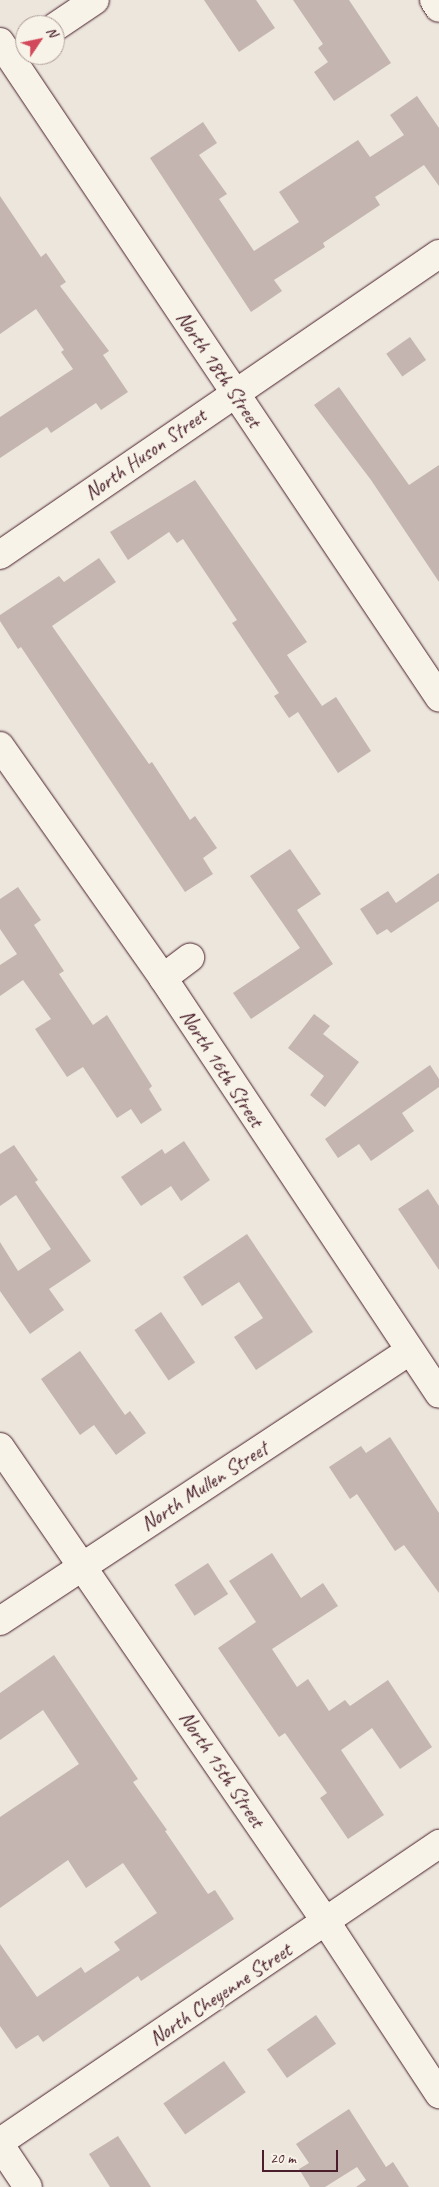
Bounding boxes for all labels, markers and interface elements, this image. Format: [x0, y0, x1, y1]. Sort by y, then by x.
north arrow [15, 15, 65, 65]
text: N [43, 24, 61, 40]
street label: North 18th Street [171, 306, 267, 432]
street label: North Huson Street [79, 403, 211, 505]
street label: North 16th Street [175, 1004, 269, 1132]
street label: North Mullen Street [136, 1436, 272, 1536]
street label: North 15th Street [174, 1706, 270, 1832]
street label: North Cheyenne Street [144, 1937, 296, 2051]
scale bar [264, 2140, 340, 2172]
text: 20 m [270, 2149, 296, 2168]

